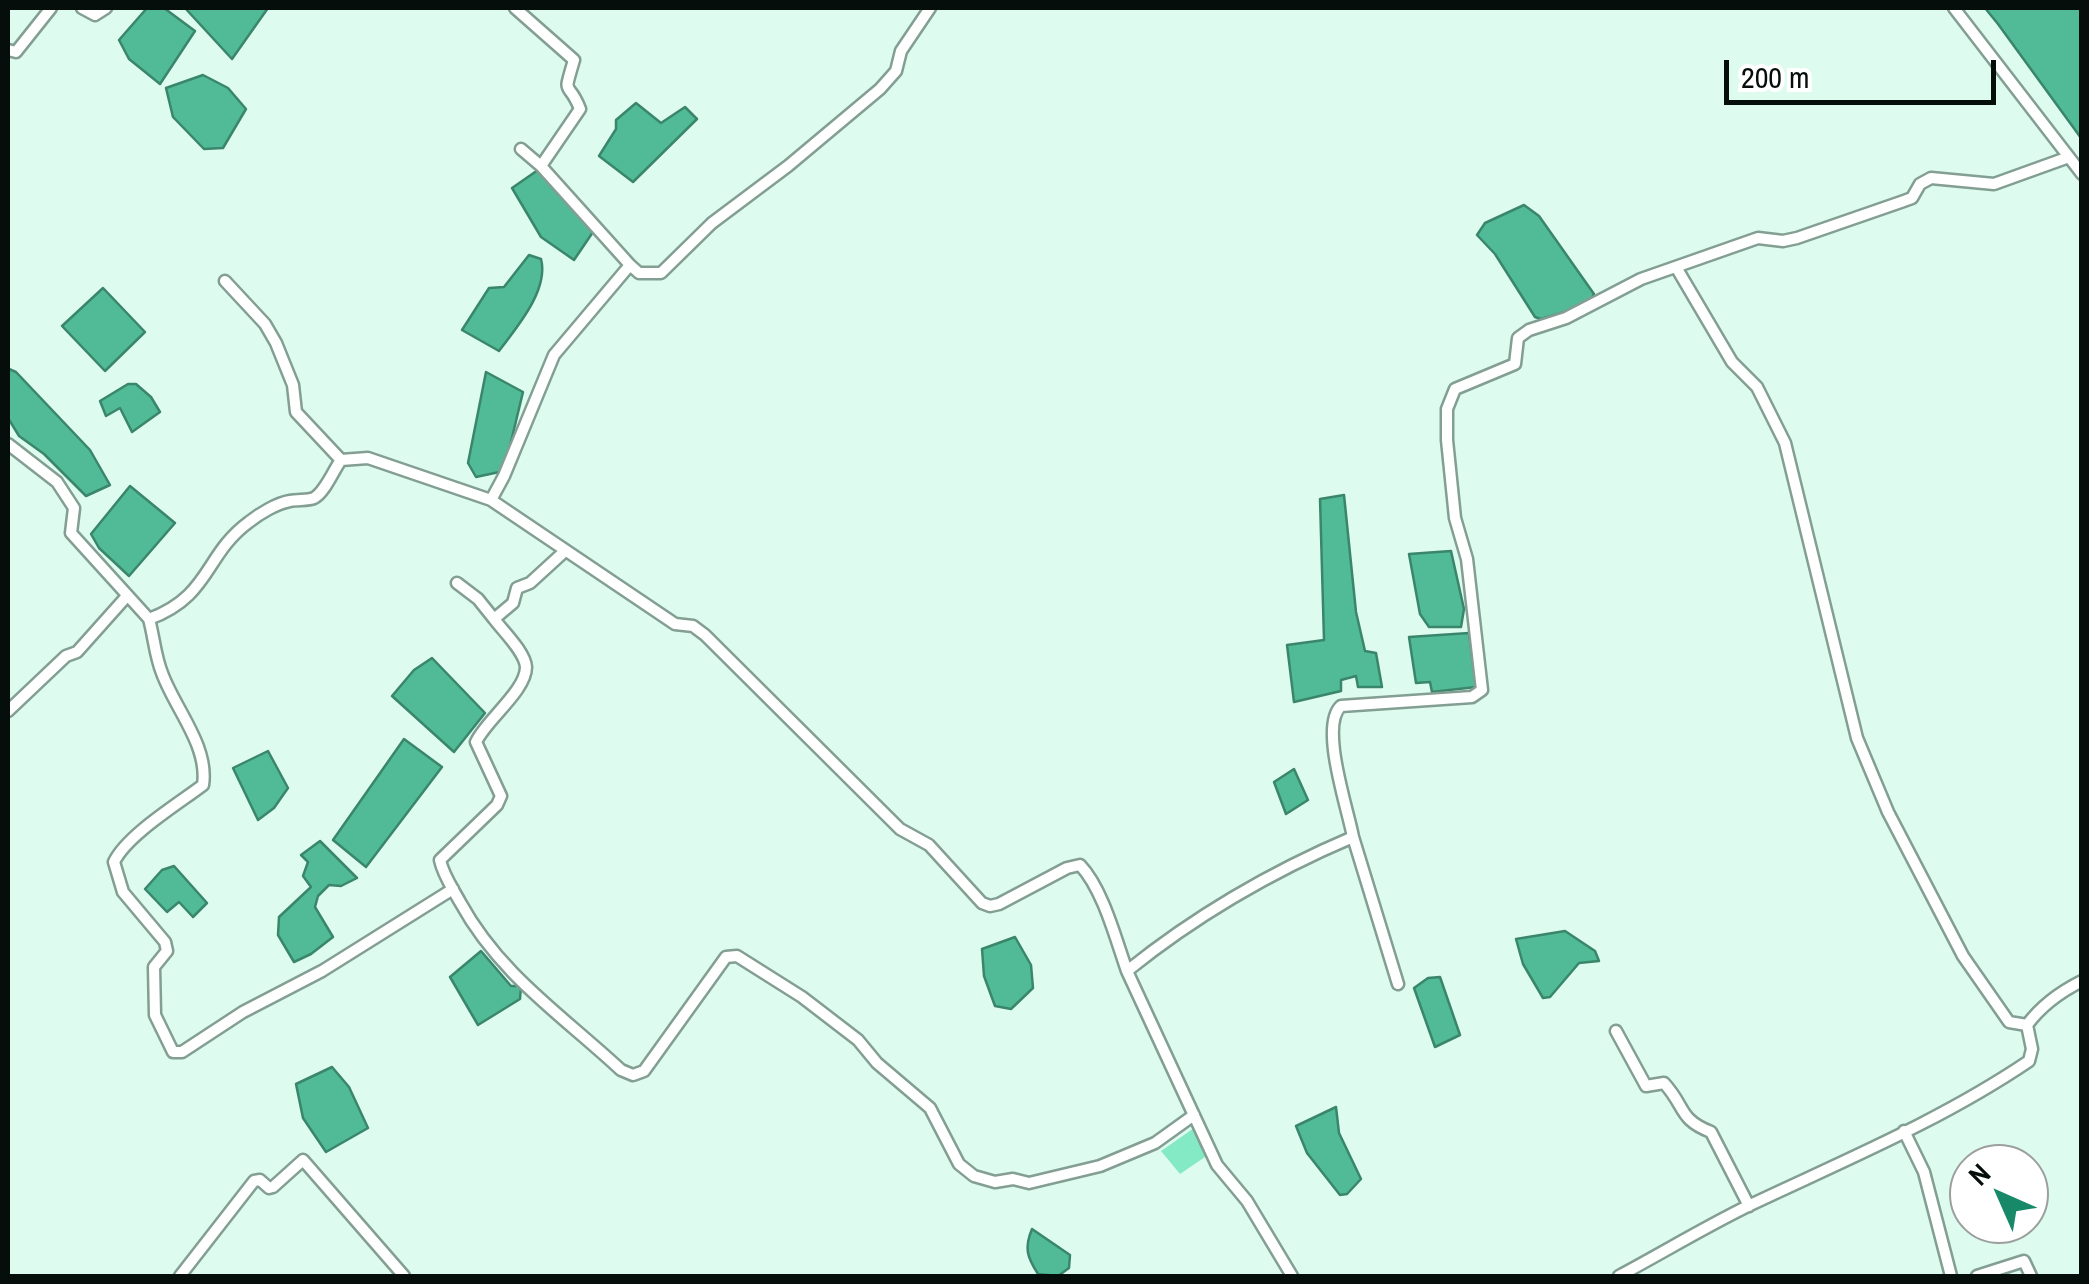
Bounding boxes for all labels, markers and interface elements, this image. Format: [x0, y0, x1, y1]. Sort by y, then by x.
scale bar [1729, 40, 2002, 102]
text: 200 m [1741, 57, 1809, 97]
north arrow [1949, 1144, 2049, 1244]
text: N [1960, 1155, 1998, 1194]

